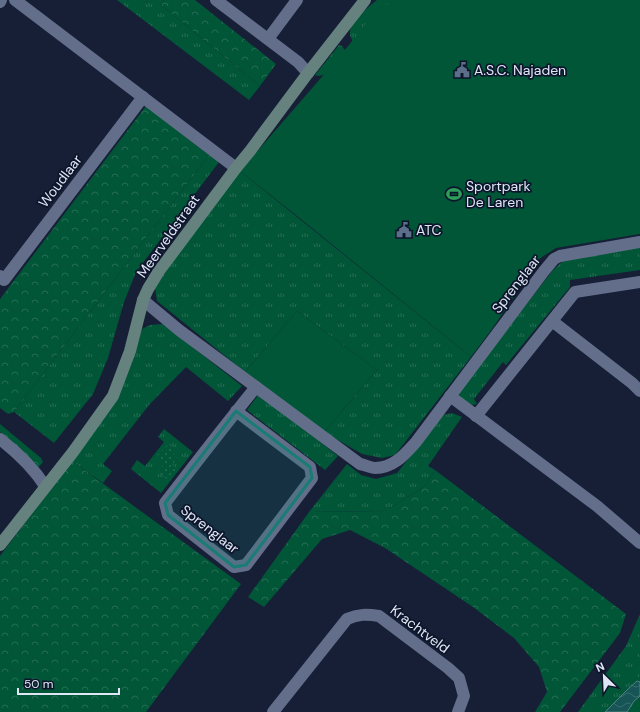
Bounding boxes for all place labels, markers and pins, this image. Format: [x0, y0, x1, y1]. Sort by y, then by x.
public building icon: A.S.C. Najaden [453, 61, 471, 79]
place label: A.S.C. Najaden [474, 61, 566, 79]
place label: Sportpark De Laren [466, 177, 530, 211]
sports icon: Sportpark De Laren [445, 185, 463, 203]
public building icon: ATC [395, 221, 413, 239]
place label: ATC [416, 221, 442, 239]

